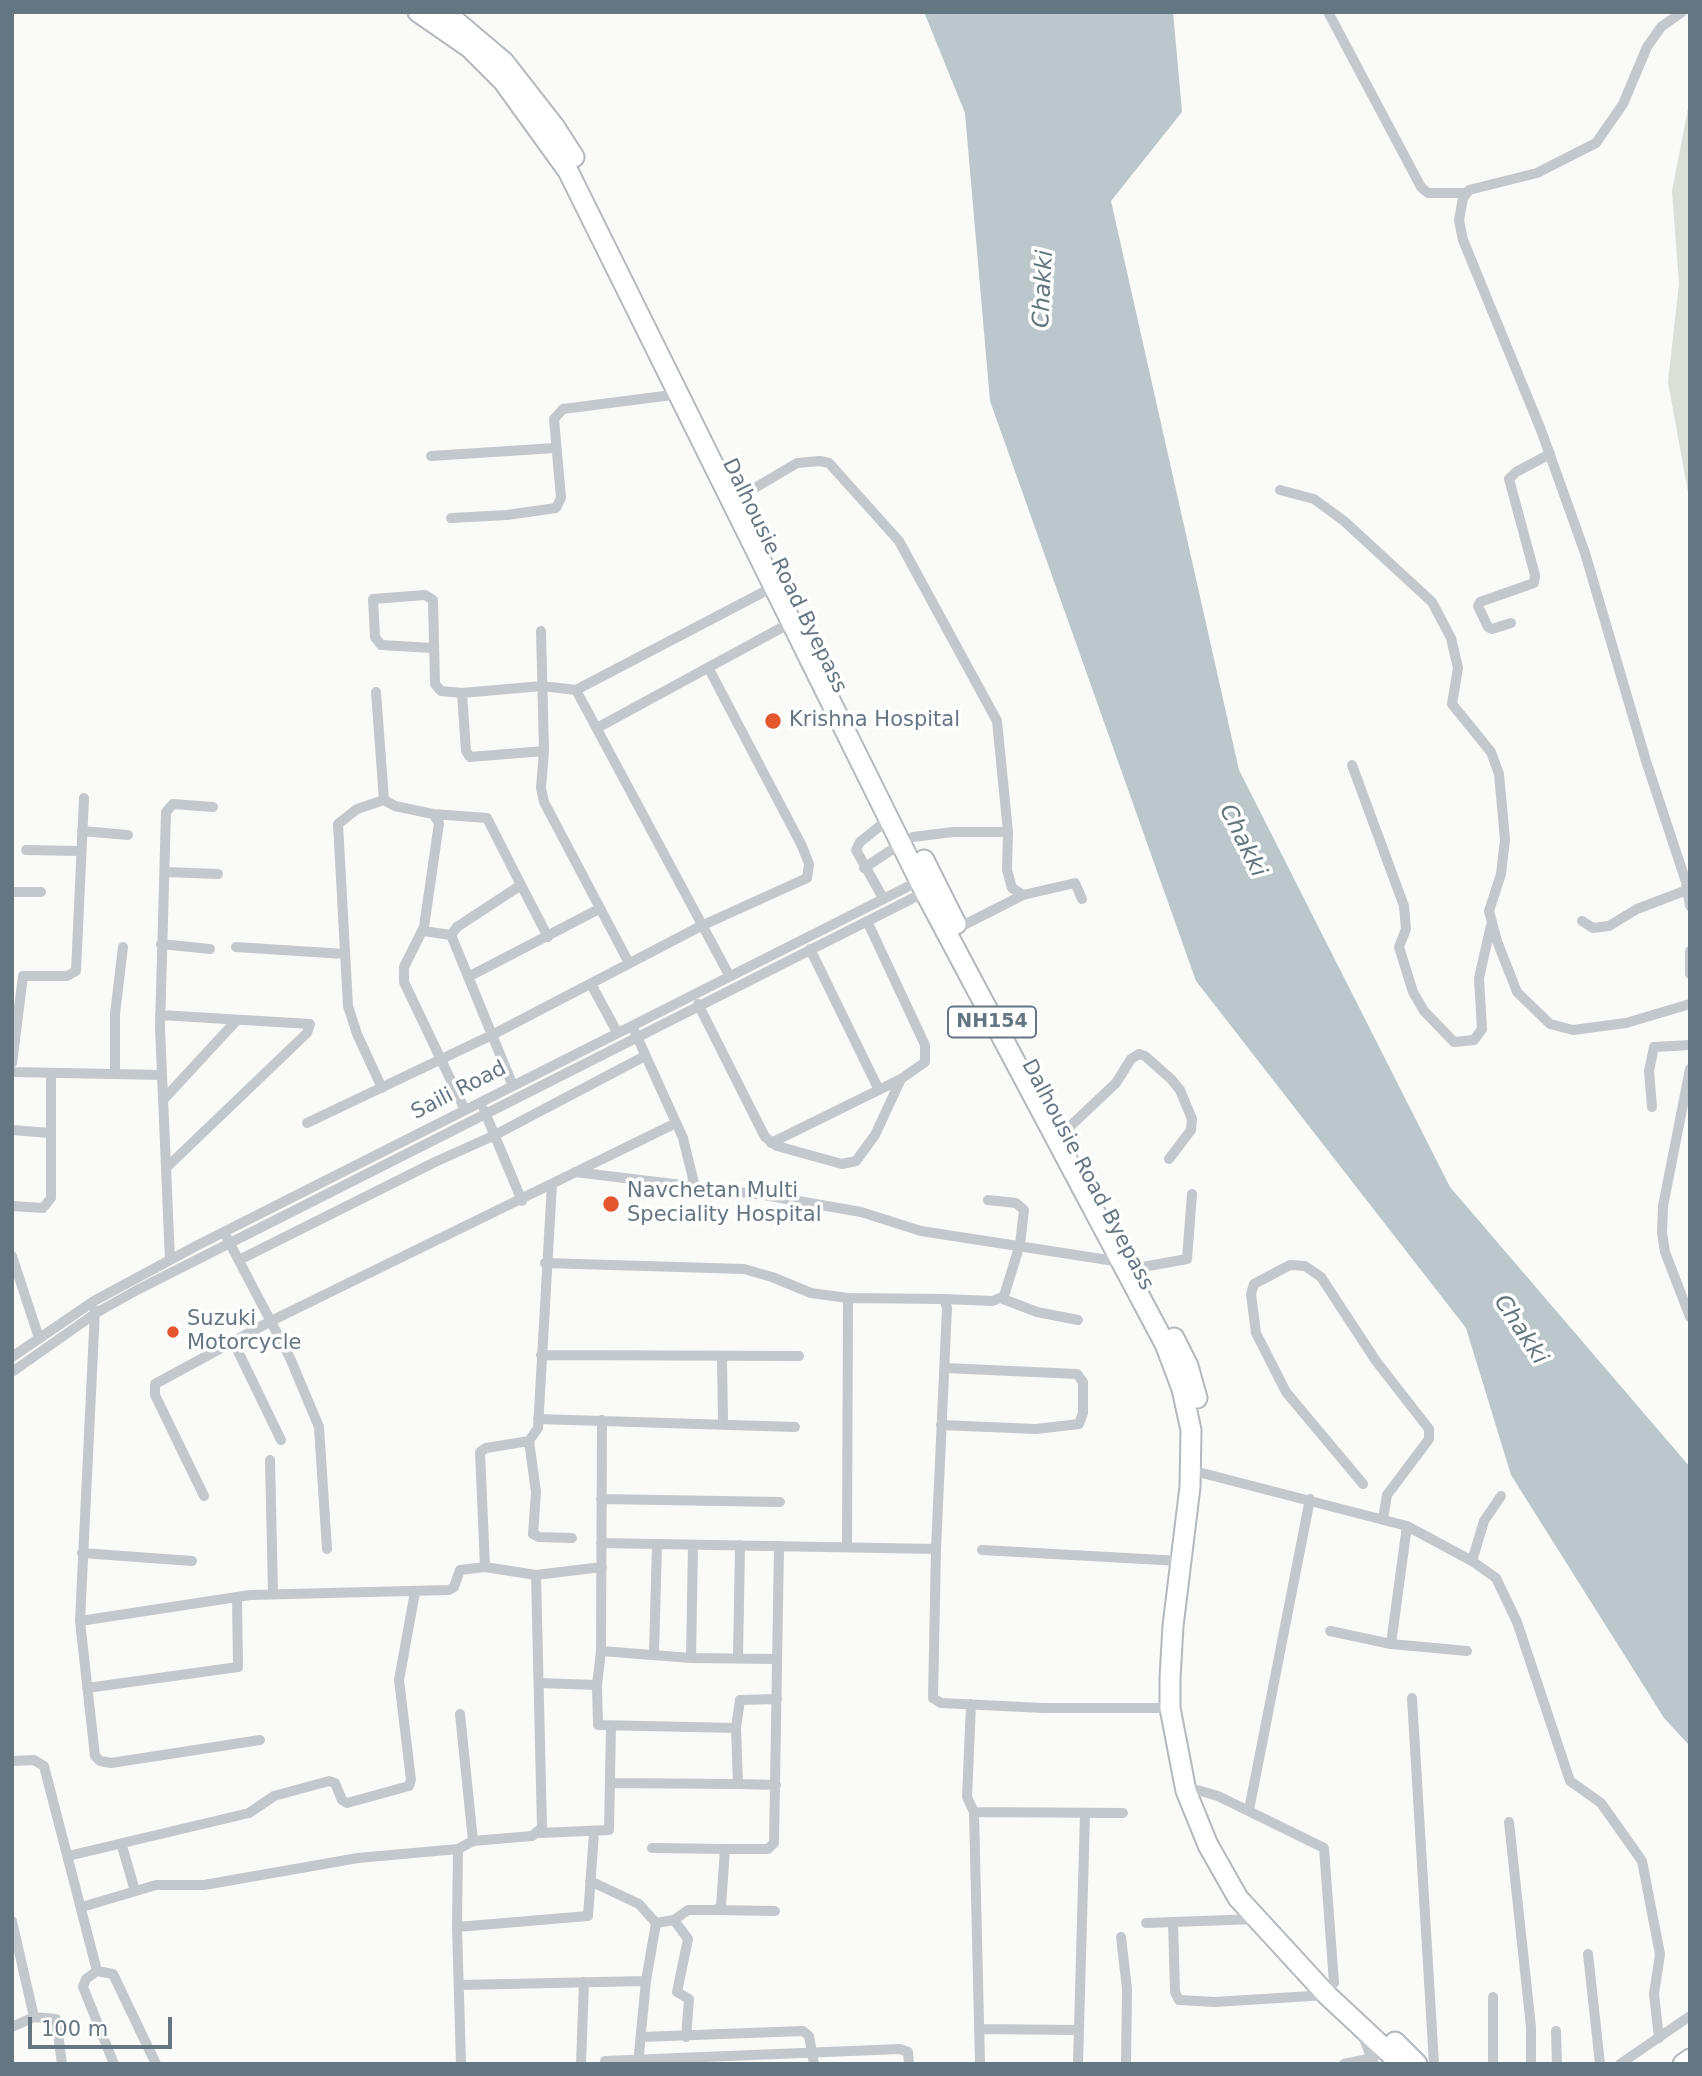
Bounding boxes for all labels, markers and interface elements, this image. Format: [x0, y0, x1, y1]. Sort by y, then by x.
water label: Chakki [1028, 249, 1060, 329]
street label: Dalhousie Road Byepass [716, 455, 852, 697]
place label: Krishna Hospital [789, 708, 960, 734]
marker: Krishna Hospital [763, 711, 783, 731]
water label: Chakki [1213, 800, 1271, 882]
road number: NH154 [948, 1006, 1036, 1038]
street label: Dalhousie Road Byepass [1015, 1055, 1159, 1295]
street label: Saili Road [407, 1056, 511, 1126]
place label: Navchetan Multi Speciality Hospital [627, 1179, 822, 1229]
marker: Navchetan Multi Speciality Hospital [601, 1194, 621, 1214]
water label: Chakki [1487, 1290, 1553, 1370]
place label: Suzuki Motorcycle [187, 1307, 301, 1357]
marker: Suzuki Motorcycle [165, 1324, 181, 1340]
scale bar [32, 2002, 175, 2046]
text: 100 m [41, 2017, 108, 2041]

